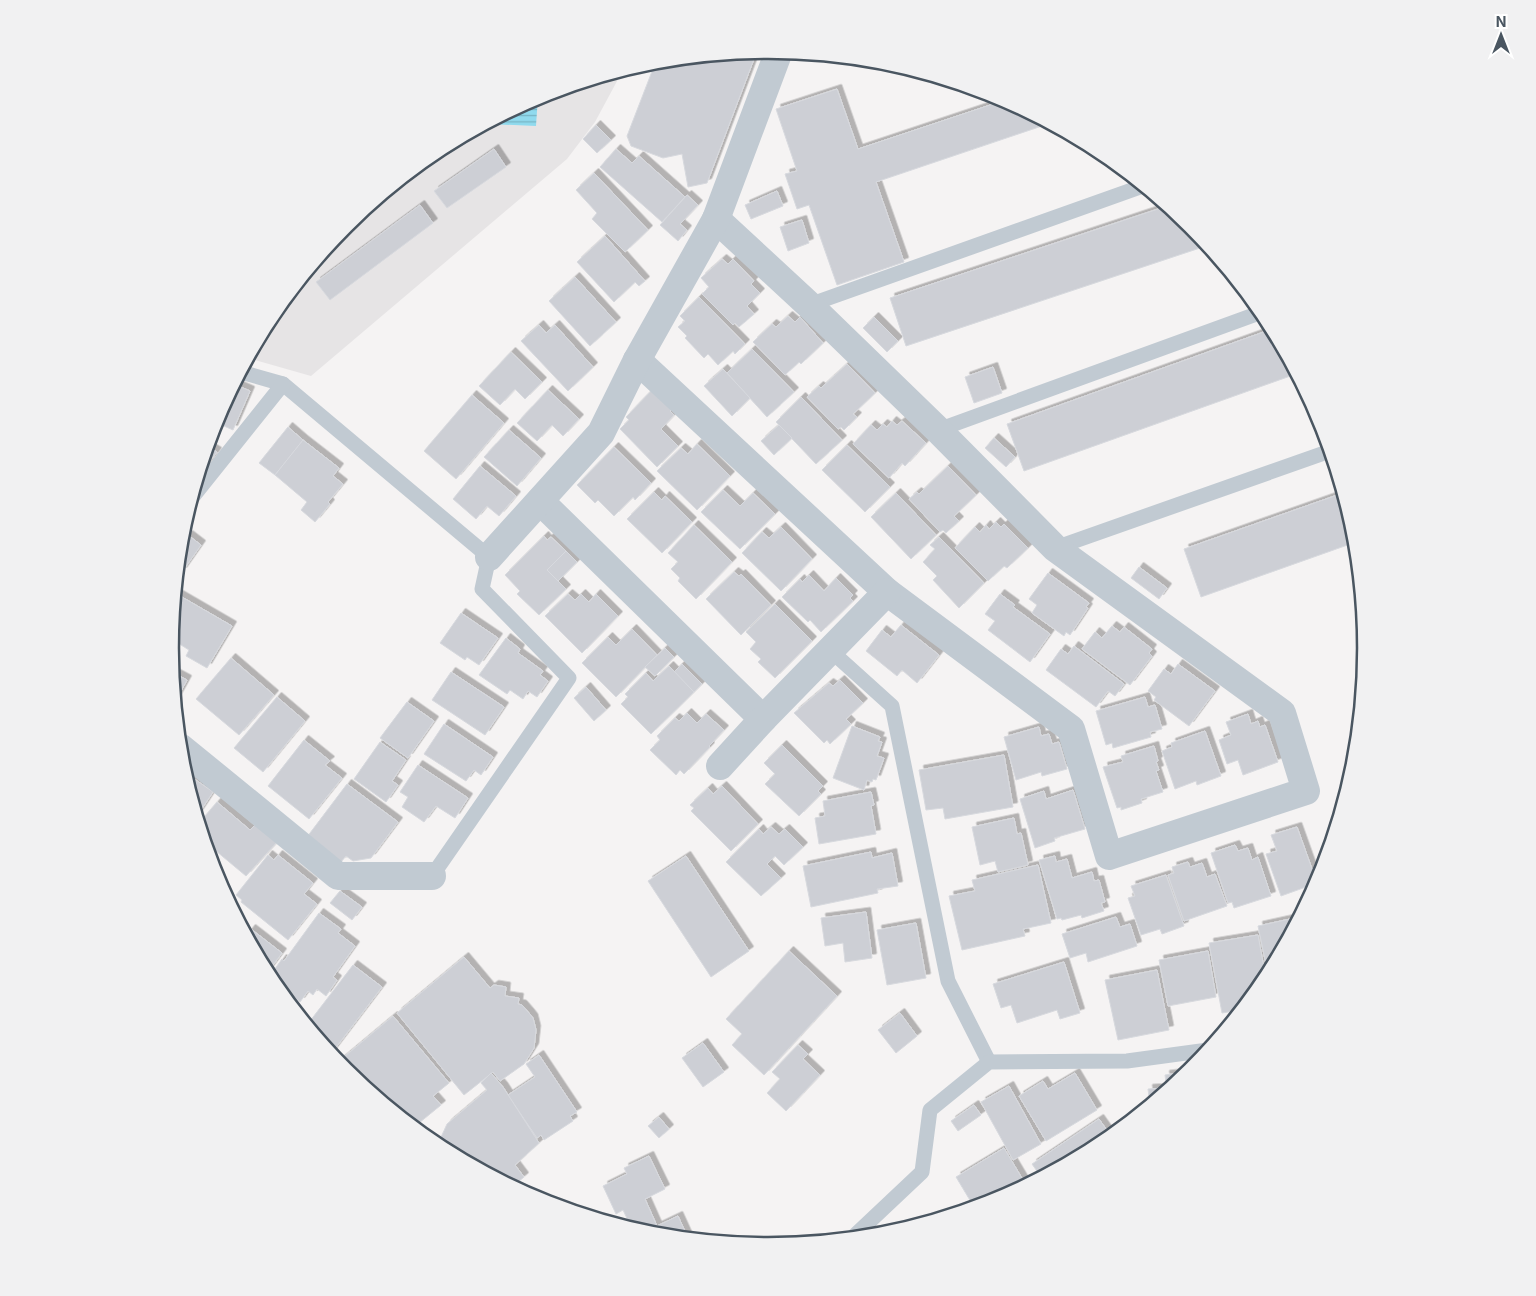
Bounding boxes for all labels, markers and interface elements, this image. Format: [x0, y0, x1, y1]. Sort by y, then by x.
north arrow [1476, 10, 1526, 60]
text: N [1496, 13, 1506, 30]

